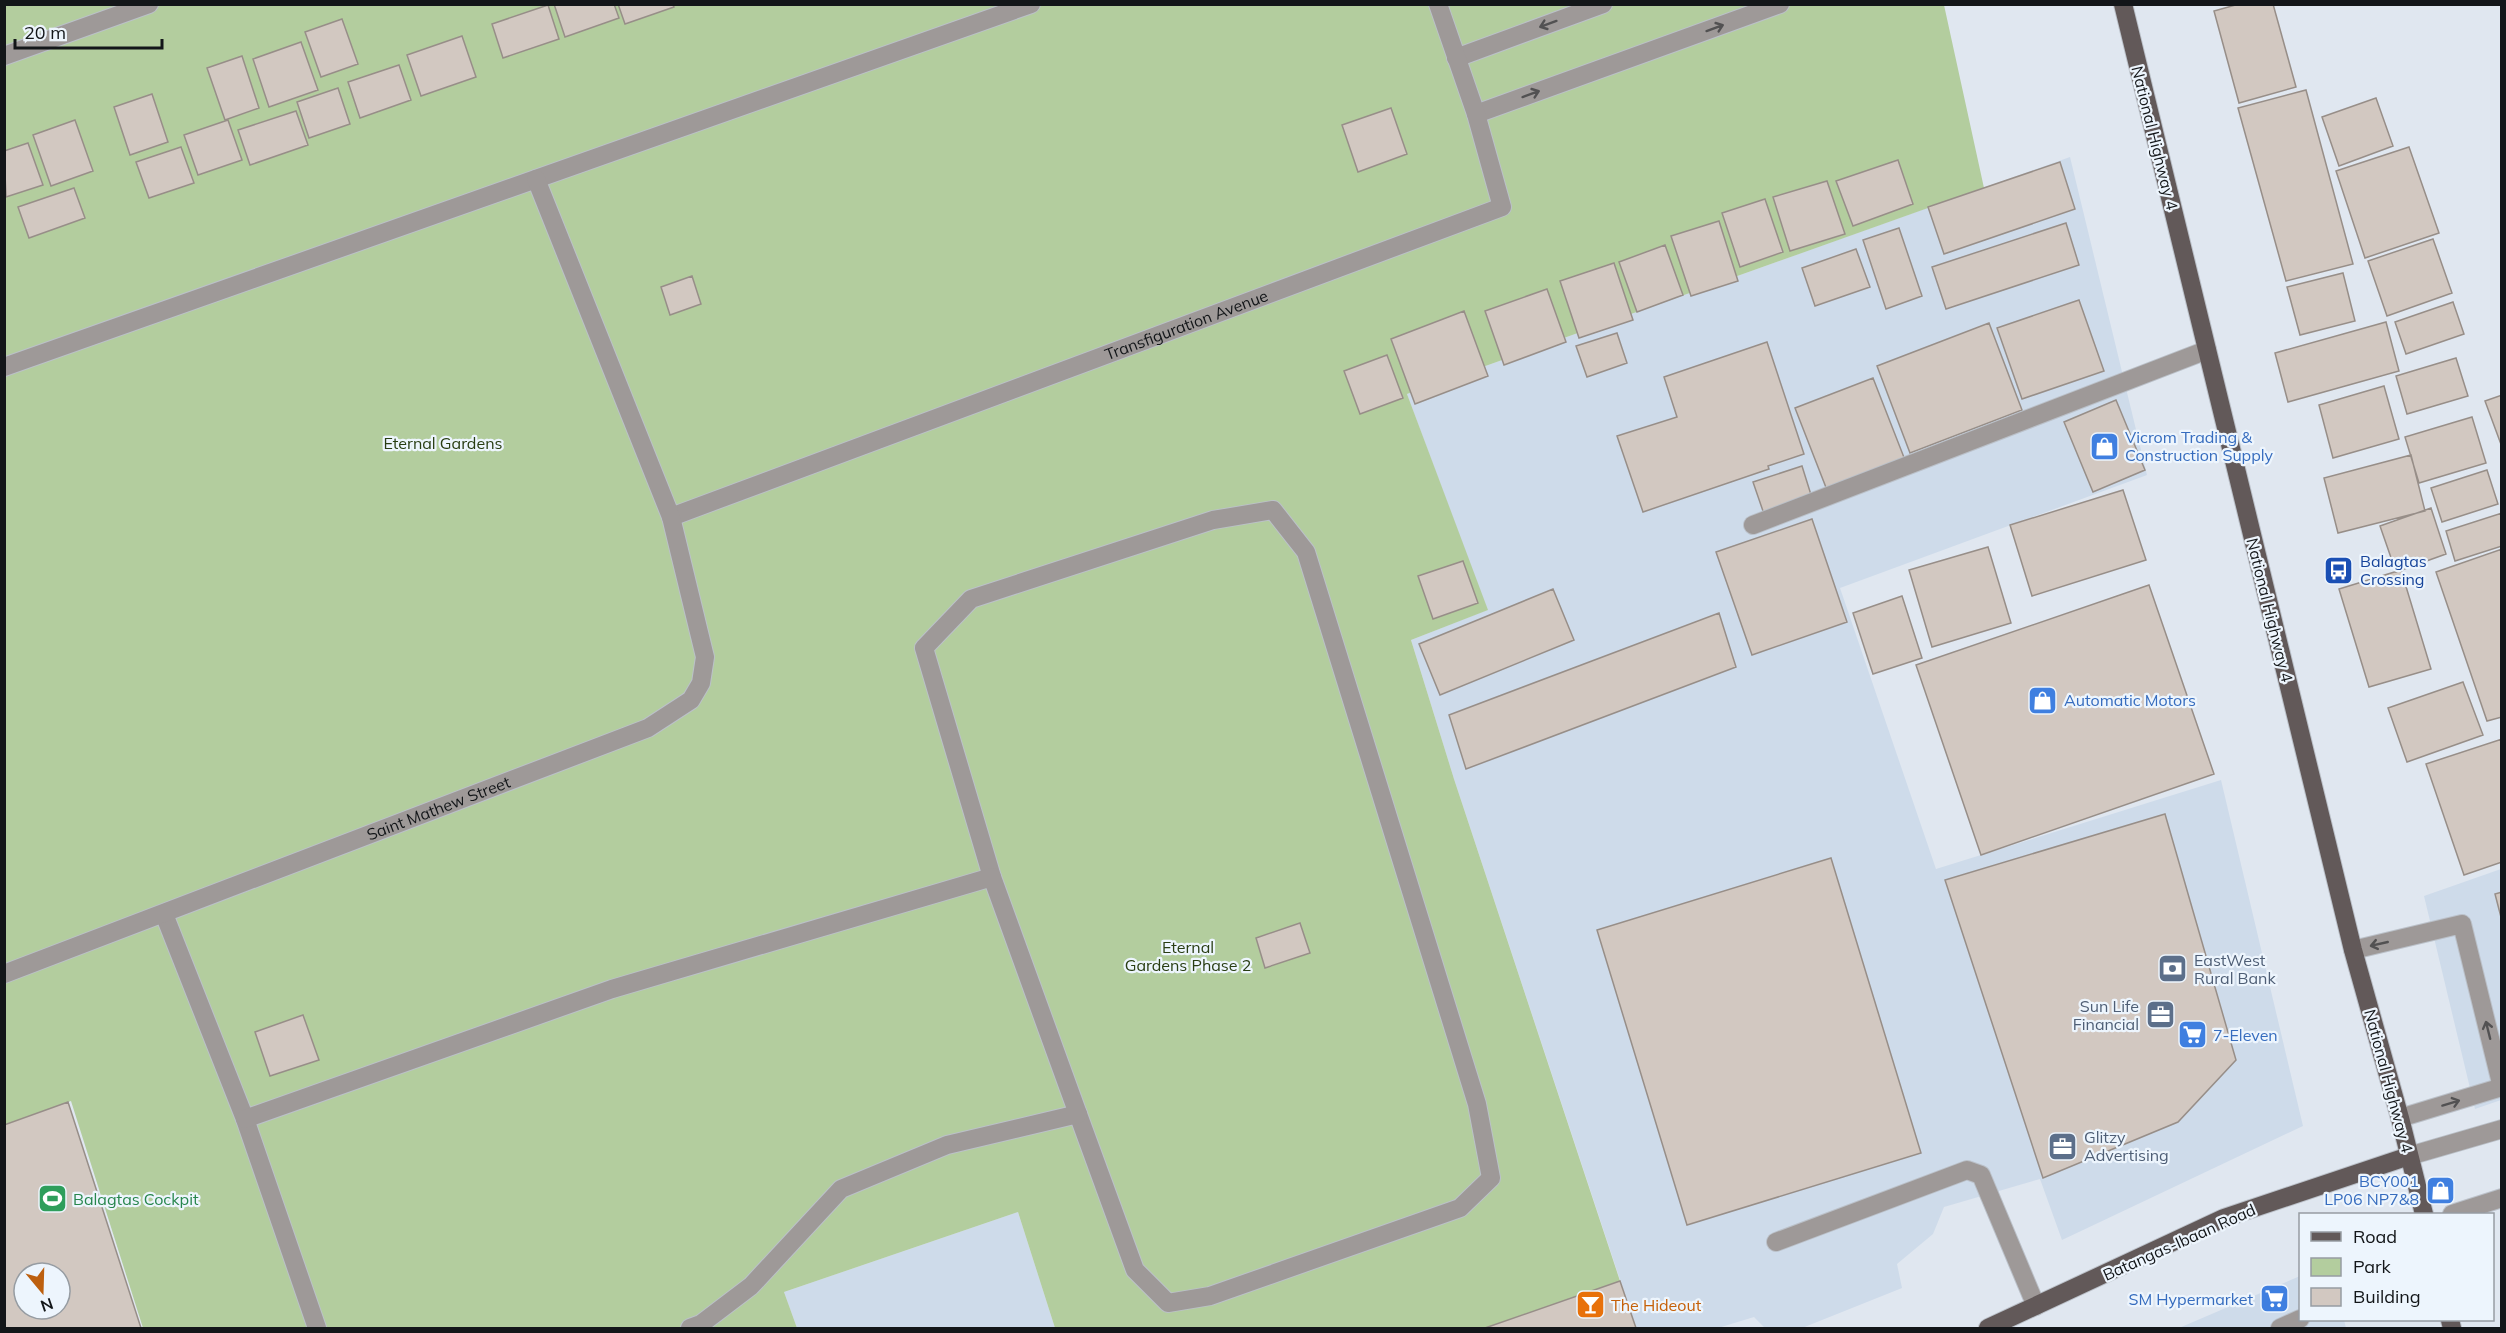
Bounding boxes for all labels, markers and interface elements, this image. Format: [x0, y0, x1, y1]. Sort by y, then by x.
scale bar [15, 12, 162, 50]
one-way arrow [1539, 20, 1558, 31]
text: 20 m [24, 21, 66, 44]
one-way arrow [1705, 22, 1724, 33]
street label: National Highway 4 [2127, 64, 2183, 212]
one-way arrow [1521, 88, 1540, 99]
street label: Transfiguration Avenue [1102, 285, 1271, 364]
place label: Vicrom Trading & Construction Supply [2125, 427, 2274, 465]
shop icon: Vicrom Trading & Construction Supply [2088, 430, 2120, 462]
park label: Eternal Gardens [384, 433, 503, 453]
street label: National Highway 4 [2242, 536, 2298, 684]
place label: Balagtas Crossing [2360, 551, 2427, 589]
bus stop icon: Balagtas Crossing [2323, 554, 2355, 586]
shop icon: Automatic Motors [2027, 684, 2059, 716]
place label: Automatic Motors [2064, 690, 2196, 710]
street label: Saint Mathew Street [364, 771, 513, 845]
park label: Eternal Gardens Phase 2 [1125, 937, 1251, 975]
one-way arrow [2369, 938, 2388, 950]
place label: EastWest Rural Bank [2194, 950, 2276, 988]
bank icon: EastWest Rural Bank [2157, 953, 2189, 985]
place label: Sun Life Financial [2073, 996, 2139, 1034]
office icon: Sun Life Financial [2144, 999, 2176, 1031]
street label: National Highway 4 [2360, 1007, 2418, 1155]
supermarket icon: 7-Eleven [2176, 1019, 2208, 1051]
one-way arrow [2481, 1021, 2493, 1040]
place label: 7-Eleven [2213, 1025, 2278, 1045]
one-way arrow [2441, 1097, 2460, 1108]
place label: Glitzy Advertising [2084, 1127, 2169, 1165]
office icon: Glitzy Advertising [2047, 1130, 2079, 1162]
place label: BCY001 LP06 NP7&8 [2324, 1171, 2419, 1209]
shop icon: BCY001 LP06 NP7&8 [2424, 1174, 2456, 1206]
sports icon: Balagtas Cockpit [36, 1183, 68, 1215]
place label: Balagtas Cockpit [73, 1189, 199, 1209]
street label: Batangas-Ibaan Road [2100, 1199, 2258, 1285]
legend [2299, 1213, 2494, 1321]
text: Road [2353, 1225, 2397, 1248]
text: Park [2353, 1255, 2392, 1278]
north arrow [12, 1261, 72, 1321]
supermarket icon: SM Hypermarket [2258, 1283, 2290, 1315]
text: Building [2353, 1285, 2421, 1308]
bar icon: The Hideout [1574, 1289, 1606, 1321]
place label: SM Hypermarket [2128, 1289, 2253, 1309]
text: N [38, 1294, 56, 1317]
place label: The Hideout [1611, 1295, 1702, 1315]

